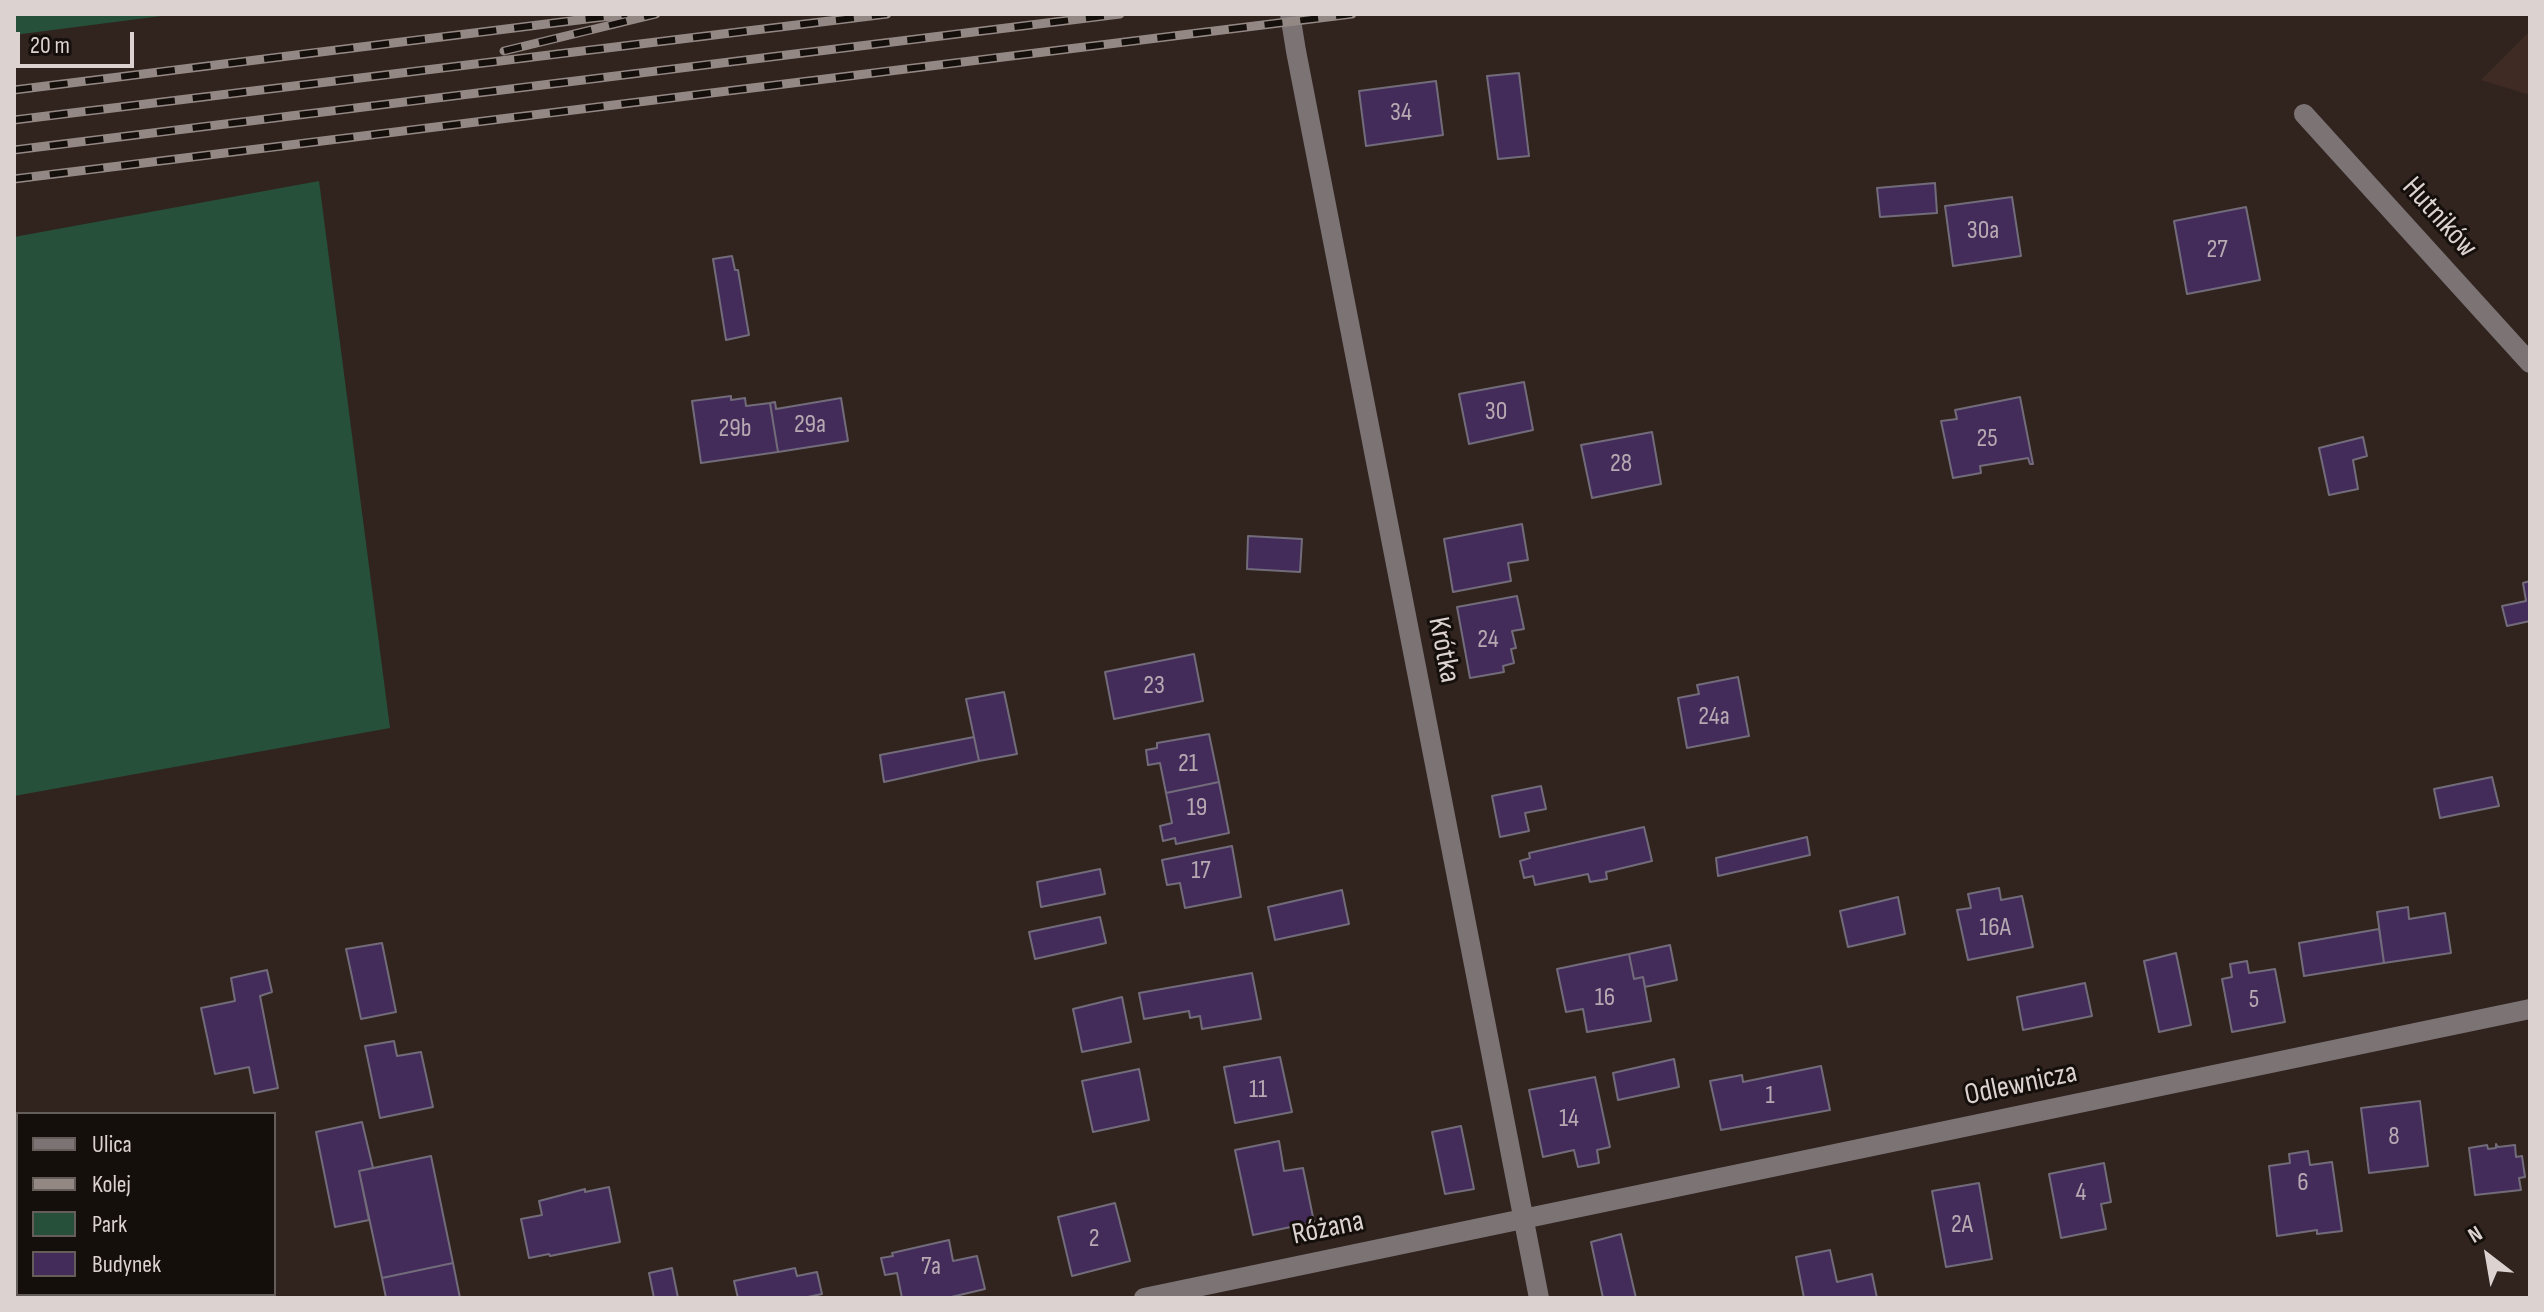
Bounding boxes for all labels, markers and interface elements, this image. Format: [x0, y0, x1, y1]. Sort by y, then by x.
scale bar [20, 16, 138, 66]
text: 20 m [30, 31, 70, 60]
house number: 34 [1390, 97, 1412, 129]
street label: Hutników [2394, 170, 2484, 266]
house number: 30a [1967, 215, 1999, 247]
house number: 27 [2206, 234, 2228, 266]
house number: 30 [1485, 396, 1507, 428]
house number: 29a [794, 409, 826, 441]
house number: 29b [718, 413, 752, 445]
house number: 25 [1976, 423, 1998, 455]
house number: 28 [1610, 448, 1632, 480]
street label: Krótka [1419, 614, 1467, 686]
house number: 24 [1477, 624, 1499, 656]
house number: 23 [1143, 670, 1165, 702]
house number: 24a [1698, 701, 1730, 733]
house number: 21 [1178, 748, 1198, 780]
house number: 19 [1187, 792, 1207, 824]
house number: 17 [1191, 855, 1211, 887]
house number: 16A [1979, 912, 2011, 944]
house number: 16 [1595, 982, 1615, 1014]
house number: 5 [2249, 984, 2259, 1016]
street label: Odlewnicza [1961, 1056, 2081, 1114]
house number: 11 [1249, 1074, 1267, 1106]
house number: 1 [1765, 1080, 1775, 1112]
house number: 14 [1559, 1103, 1579, 1135]
legend [16, 1112, 276, 1296]
house number: 8 [2388, 1121, 2400, 1153]
text: Ulica [92, 1130, 132, 1159]
house number: 6 [2297, 1167, 2309, 1199]
text: Kolej [92, 1170, 131, 1199]
house number: 4 [2076, 1177, 2086, 1209]
street label: Różana [1289, 1204, 1367, 1254]
house number: 2A [1951, 1209, 1973, 1241]
text: Park [92, 1210, 127, 1239]
north arrow [2448, 1216, 2528, 1296]
text: N [2463, 1220, 2487, 1250]
house number: 2 [1089, 1223, 1099, 1255]
text: Budynek [92, 1250, 161, 1279]
house number: 7a [921, 1251, 941, 1283]

